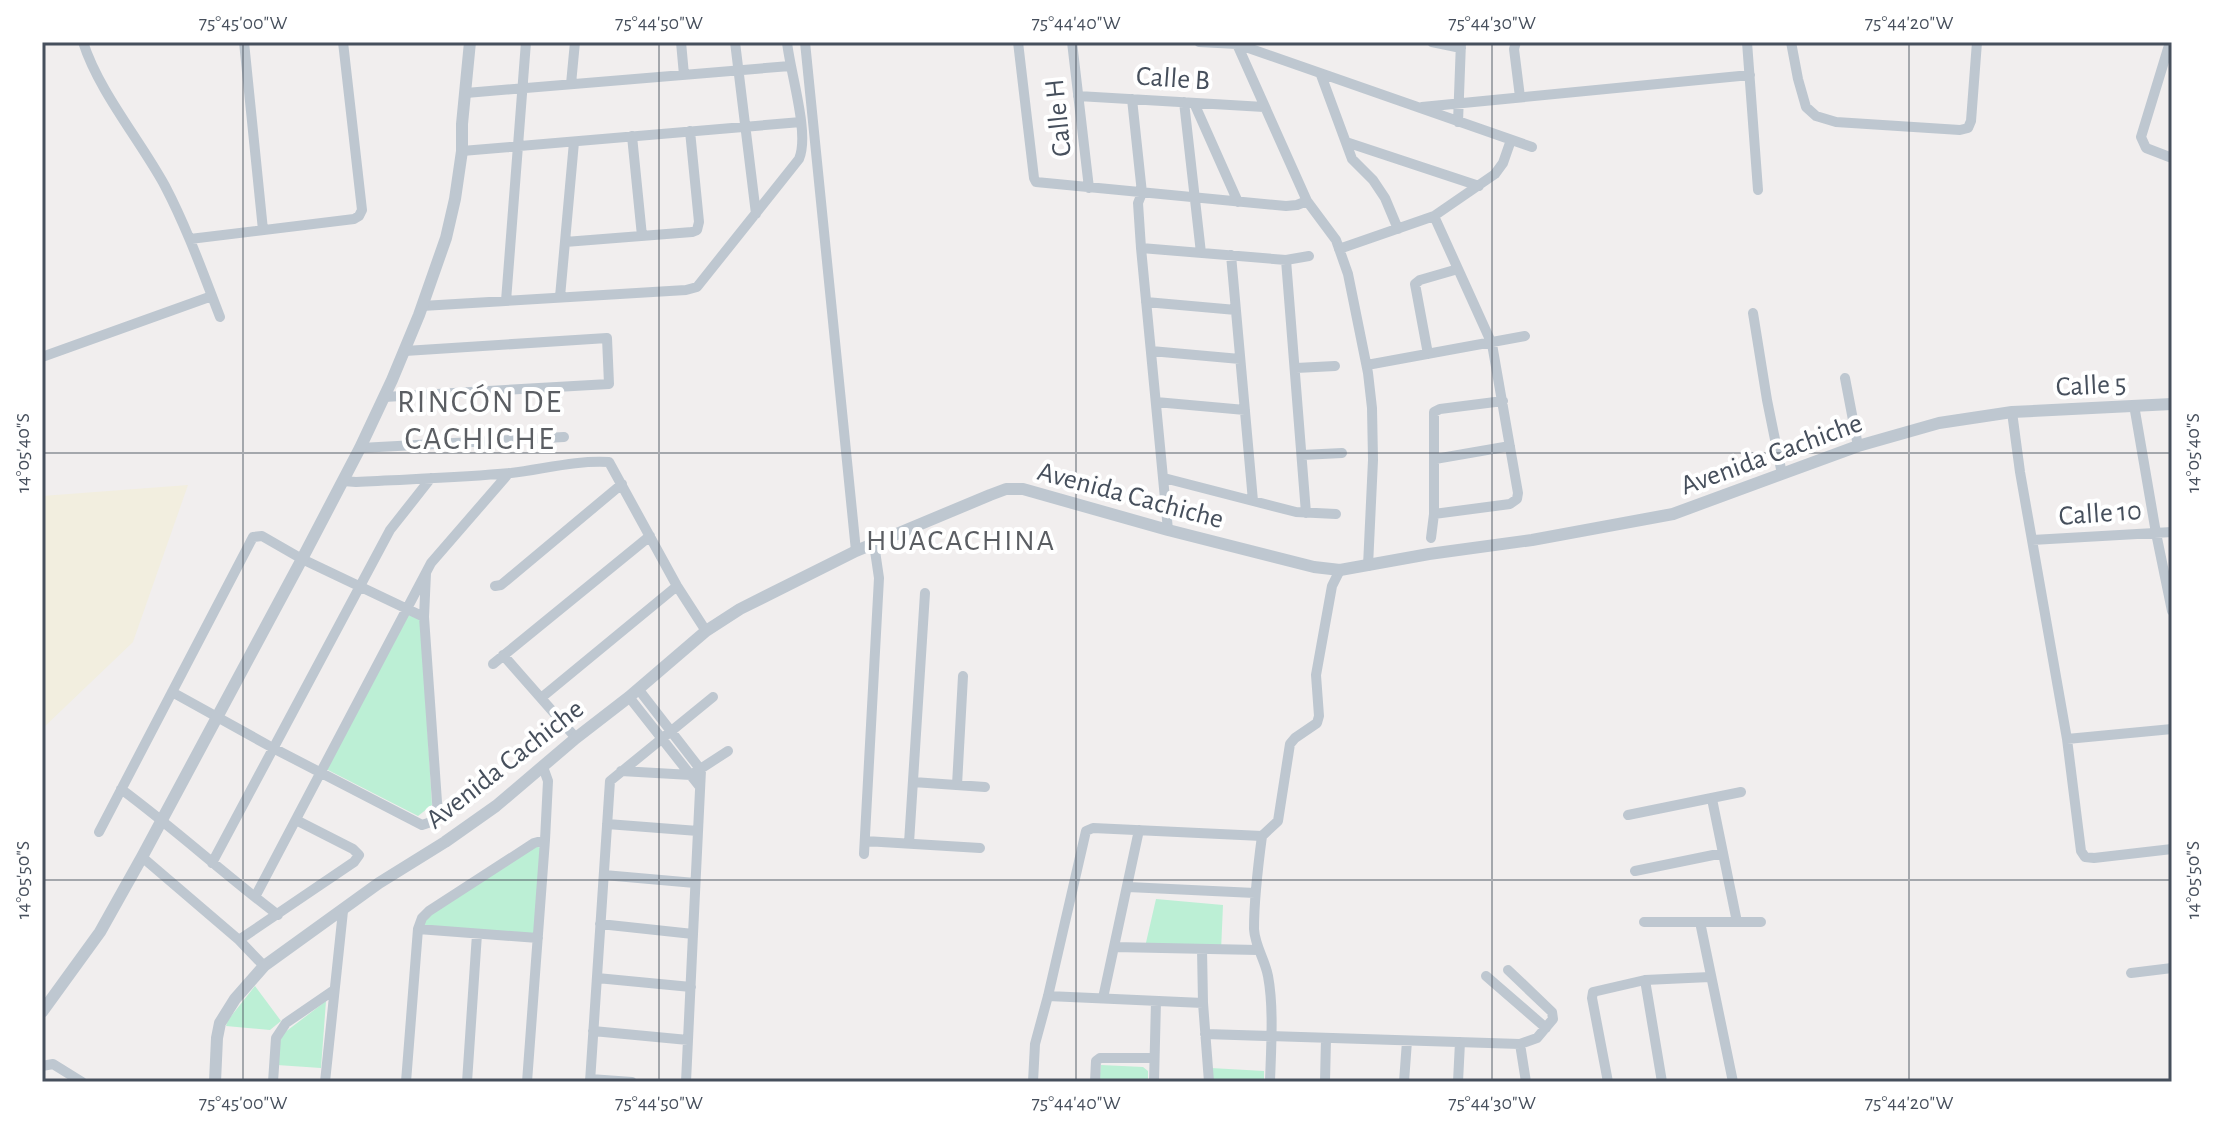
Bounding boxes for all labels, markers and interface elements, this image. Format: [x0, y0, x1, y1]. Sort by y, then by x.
text: 75°45'00"W [199, 13, 287, 33]
text: 75°44'50"W [615, 13, 703, 33]
text: 75°44'40"W [1031, 13, 1121, 33]
text: 75°44'30"W [1448, 13, 1536, 33]
text: 75°44'20"W [1865, 13, 1953, 33]
street label: Calle B [1135, 62, 1211, 96]
street label: Calle H [1041, 78, 1077, 158]
street label: Calle 5 [2055, 370, 2127, 402]
district label: RINCÓN DE CACHICHE [397, 384, 563, 455]
street label: Avenida Cachiche [1677, 409, 1866, 501]
text: 14°05'40"S [13, 413, 33, 493]
text: 14°05'40"S [2183, 413, 2203, 493]
street label: Avenida Cachiche [1035, 458, 1226, 534]
street label: Calle 10 [2058, 497, 2143, 531]
district label: HUACACHINA [866, 526, 1056, 556]
street label: Avenida Cachiche [421, 695, 589, 834]
text: 14°05'50"S [13, 841, 33, 919]
text: 14°05'50"S [2183, 841, 2203, 919]
text: 75°45'00"W [199, 1093, 287, 1113]
text: 75°44'50"W [615, 1093, 703, 1113]
text: 75°44'40"W [1031, 1093, 1121, 1113]
text: 75°44'30"W [1448, 1093, 1536, 1113]
text: 75°44'20"W [1865, 1093, 1953, 1113]

